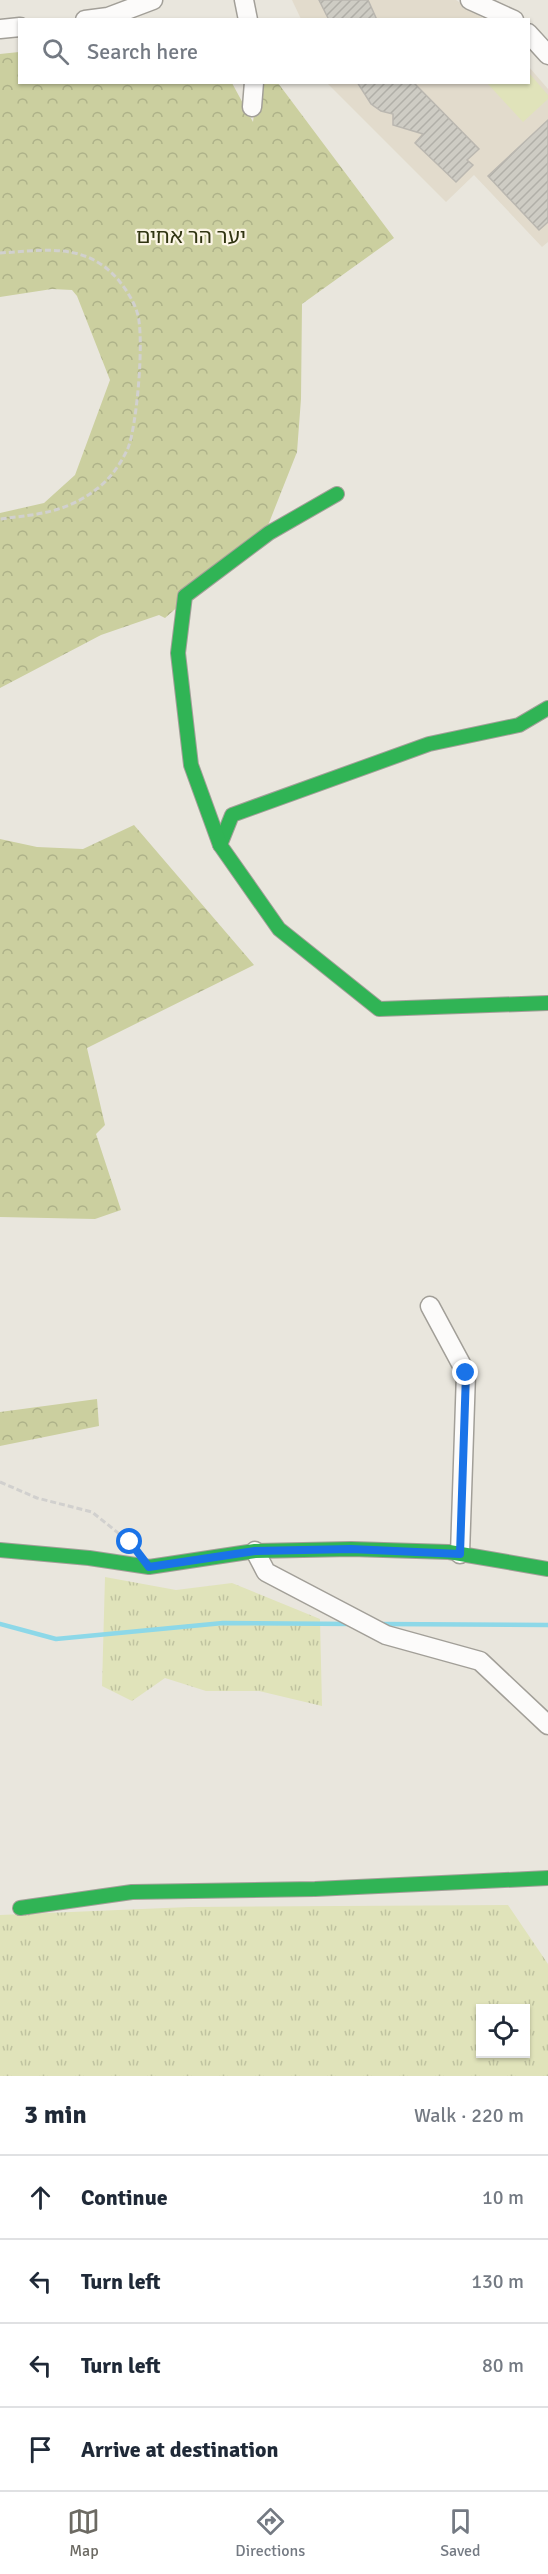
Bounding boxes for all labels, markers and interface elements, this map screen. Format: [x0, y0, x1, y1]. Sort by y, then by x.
search box [18, 18, 530, 84]
icon: search [39, 35, 72, 68]
text: Search here [87, 38, 198, 65]
park label: יער הר אחים [136, 223, 246, 249]
route end [452, 1359, 478, 1385]
route start [116, 1528, 142, 1554]
map controls [476, 2004, 530, 2058]
button: locate [476, 2004, 530, 2058]
text: 3 min [24, 2099, 87, 2131]
text: Walk · 220 m [414, 2103, 524, 2128]
icon: ahead [24, 2181, 57, 2214]
text: Continue [81, 2184, 168, 2211]
text: 10 m [482, 2185, 524, 2210]
icon: left [24, 2265, 57, 2298]
text: Turn left [81, 2268, 161, 2295]
text: 130 m [471, 2269, 524, 2294]
icon: left [24, 2349, 57, 2382]
text: Turn left [81, 2352, 161, 2379]
text: 80 m [482, 2353, 524, 2378]
icon: arrive [24, 2433, 57, 2466]
text: Arrive at destination [81, 2436, 278, 2463]
tab: Map [67, 2505, 100, 2561]
tab: Directions [235, 2505, 305, 2561]
tab: Saved [440, 2505, 481, 2561]

